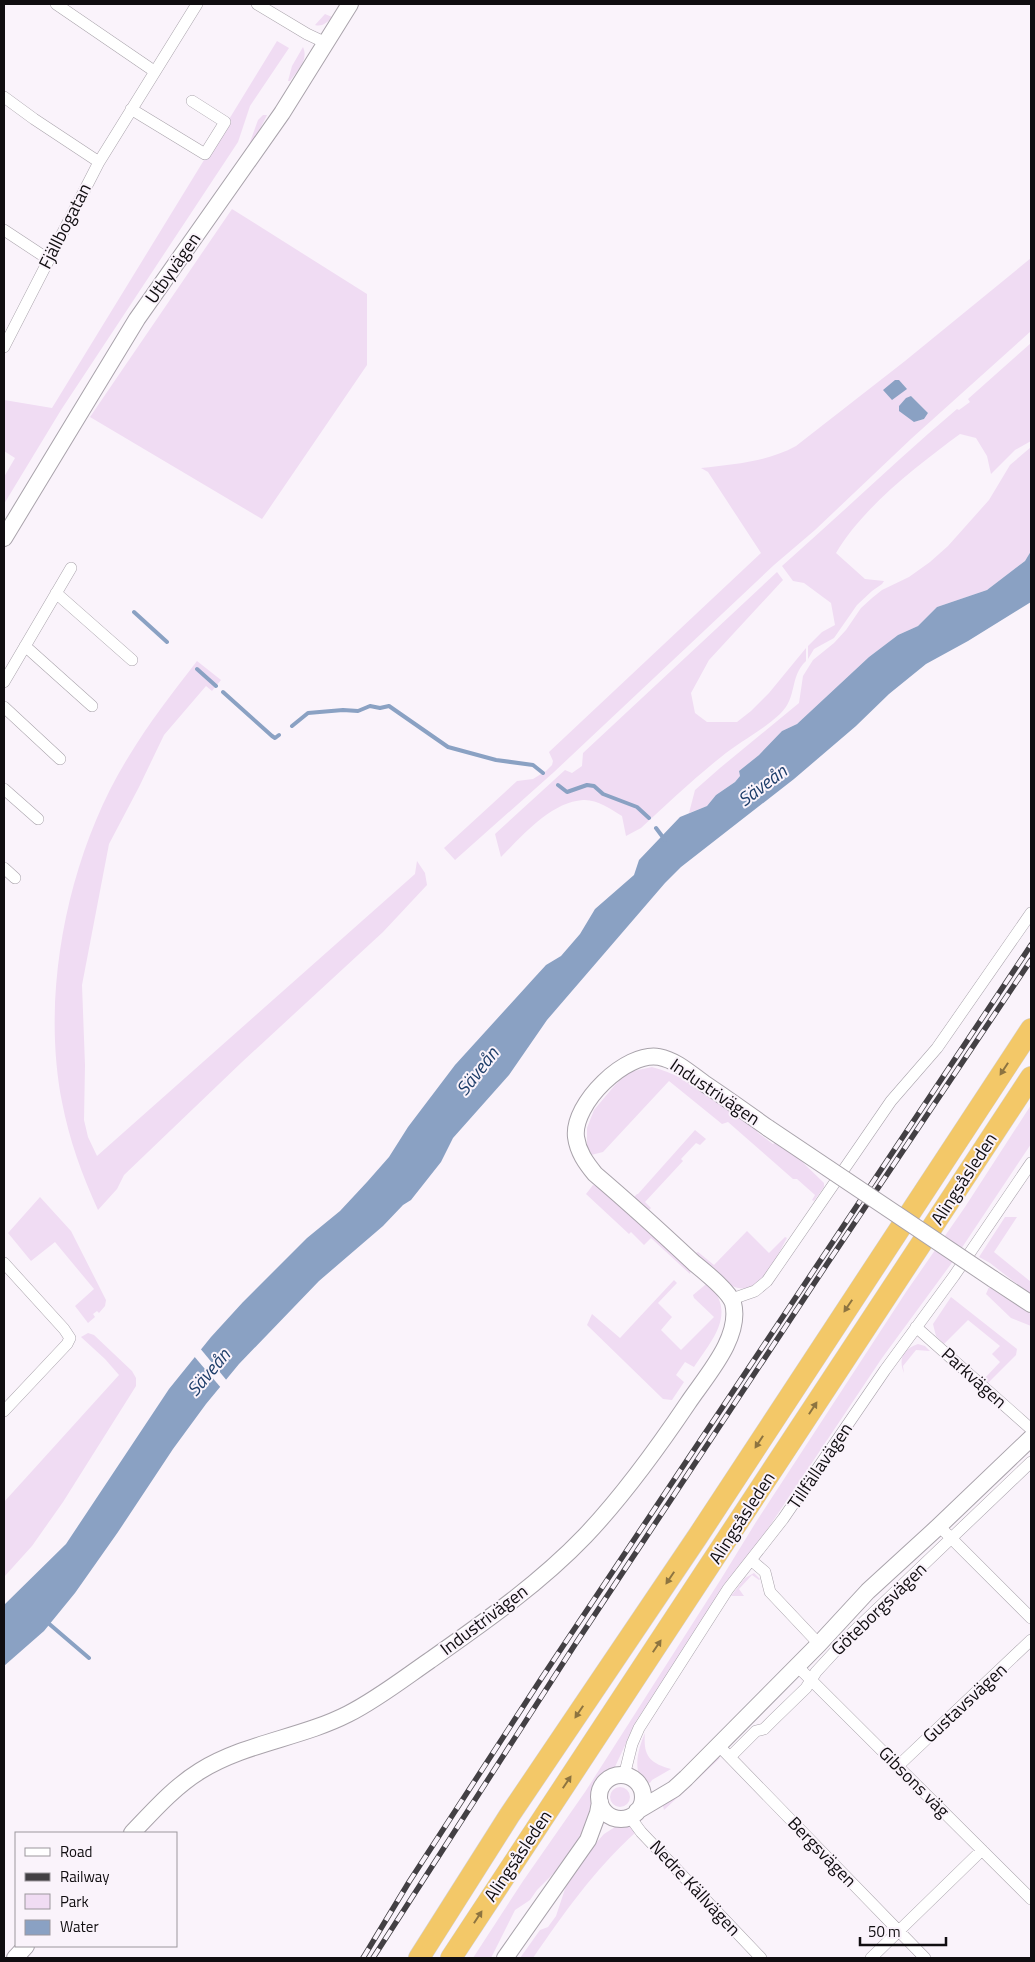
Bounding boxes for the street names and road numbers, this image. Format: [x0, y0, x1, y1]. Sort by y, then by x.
street label: Fjällbogatan [31, 178, 98, 273]
street label: Utbyvägen [138, 227, 207, 309]
street label: Industrivägen [665, 1051, 766, 1132]
street label: Alingsåsleden [924, 1127, 1004, 1230]
street label: Parkvägen [936, 1341, 1013, 1414]
street label: Tillfällavägen [781, 1417, 859, 1515]
street label: Alingsåsleden [702, 1466, 782, 1569]
street label: Göteborgsvägen [825, 1556, 933, 1661]
street label: Industrivägen [434, 1578, 533, 1662]
street label: Gustavsvägen [916, 1656, 1013, 1749]
street label: Gibsons väg [873, 1740, 956, 1823]
street label: Alingsåsleden [477, 1805, 558, 1907]
street label: Bergsvägen [782, 1810, 863, 1893]
street label: Nedre Källvägen [644, 1834, 747, 1942]

